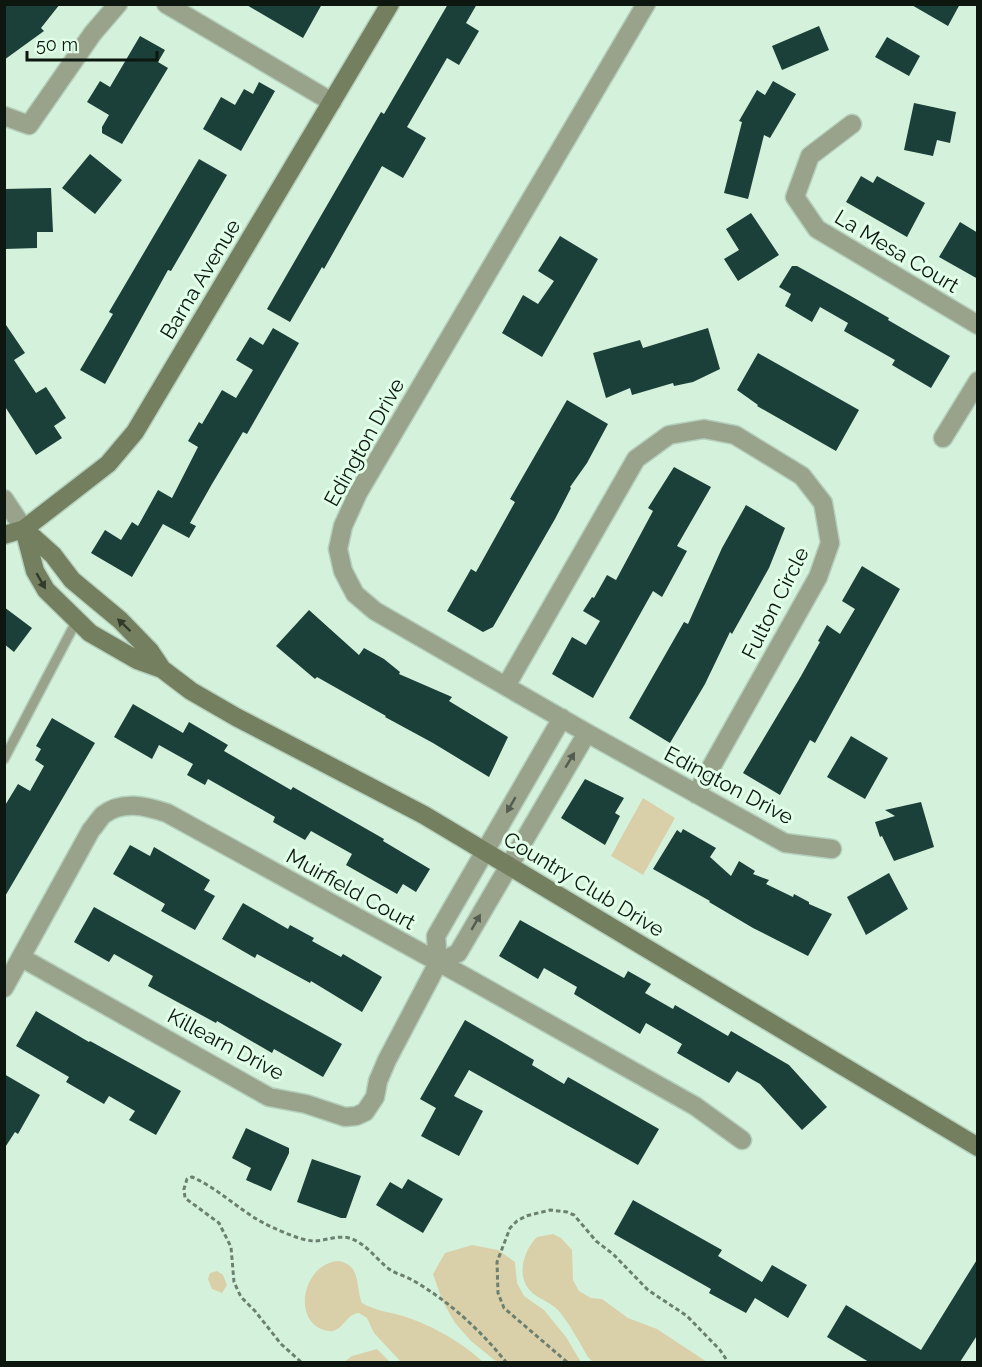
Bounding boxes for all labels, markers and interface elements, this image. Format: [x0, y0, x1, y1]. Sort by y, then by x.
scale bar [27, 24, 158, 62]
text: 50 m [36, 34, 78, 55]
street label: La Mesa Court [830, 204, 964, 298]
street label: Barna Avenue [155, 215, 245, 343]
street label: Edington Drive [319, 374, 409, 510]
street label: Fulton Circle [736, 543, 814, 663]
one-way arrow [35, 573, 46, 589]
one-way arrow [117, 618, 132, 632]
street label: Edington Drive [660, 741, 798, 829]
one-way arrow [565, 752, 576, 768]
one-way arrow [507, 797, 517, 814]
street label: Country Club Drive [499, 826, 669, 942]
street label: Muirfield Court [282, 843, 420, 935]
one-way arrow [471, 914, 481, 931]
street label: Killearn Drive [163, 1003, 289, 1085]

